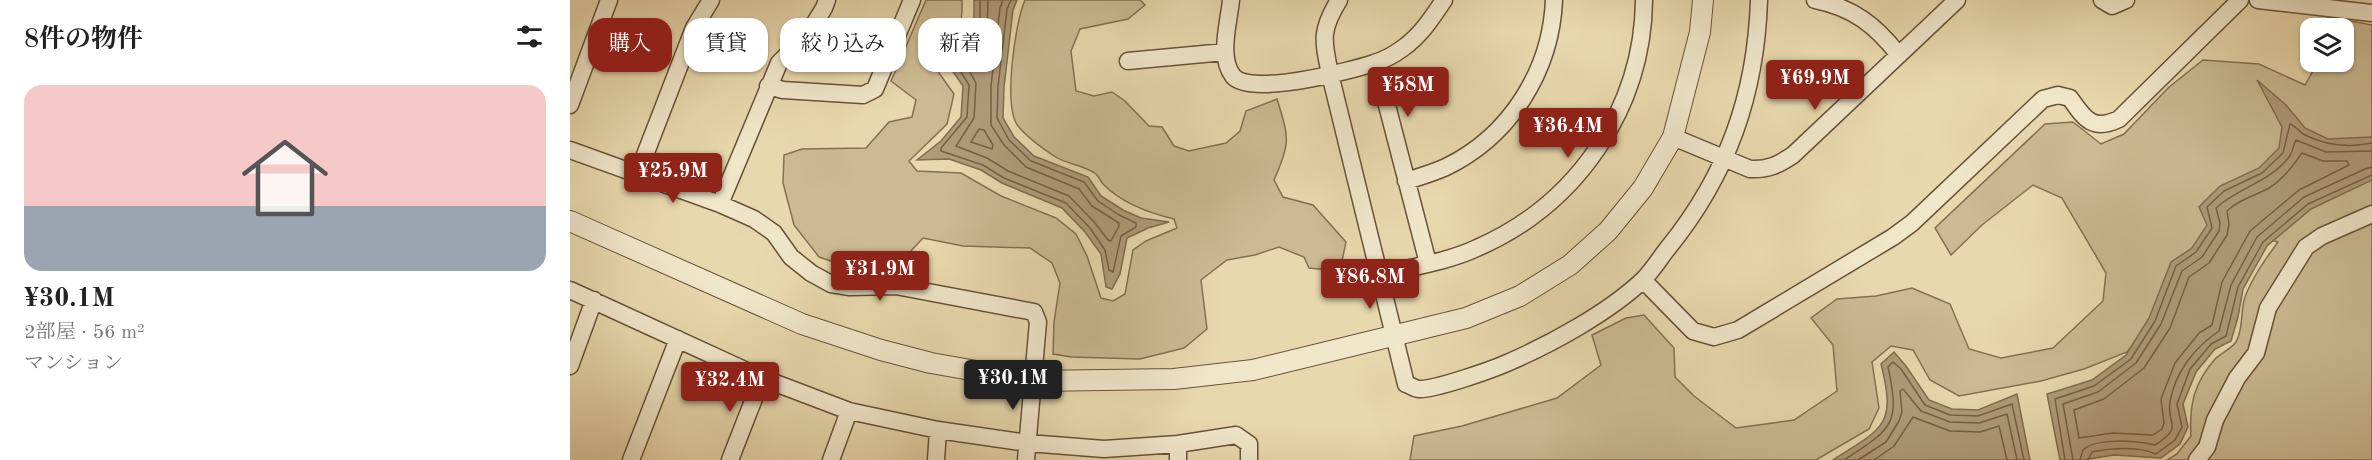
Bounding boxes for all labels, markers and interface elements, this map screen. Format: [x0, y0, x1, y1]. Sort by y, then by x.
chip: 購入 [588, 18, 672, 72]
chip: 賃貸 [684, 18, 768, 72]
chip: 絞り込み [780, 18, 906, 72]
chip: 新着 [918, 18, 1002, 72]
map controls [2300, 18, 2354, 72]
button: layers [2300, 18, 2354, 72]
icon: filters [513, 20, 546, 53]
text: 8件の物件 [24, 27, 143, 53]
pin: ¥69.9M [1766, 60, 1864, 111]
pin: ¥58M [1372, 67, 1444, 118]
text: ¥69.9M [1780, 69, 1850, 89]
text: ¥58M [1382, 76, 1434, 96]
pin: ¥36.4M [1519, 108, 1617, 159]
text: ¥36.4M [1533, 117, 1603, 137]
icon: home [231, 124, 339, 232]
pin: ¥25.9M [624, 153, 722, 204]
text: ¥25.9M [638, 162, 708, 182]
pin: ¥31.9M [831, 251, 929, 302]
pin: ¥86.8M [1321, 259, 1419, 310]
text: ¥31.9M [845, 260, 915, 280]
text: ¥86.8M [1335, 268, 1405, 288]
text: ¥30.1M [24, 286, 115, 312]
text: 2部屋 · 56 m² [24, 323, 145, 343]
text: マンション [24, 354, 123, 374]
pin: ¥30.1M [964, 360, 1062, 411]
pin: ¥32.4M [681, 362, 779, 413]
text: ¥30.1M [978, 369, 1048, 389]
text: ¥32.4M [695, 371, 765, 391]

